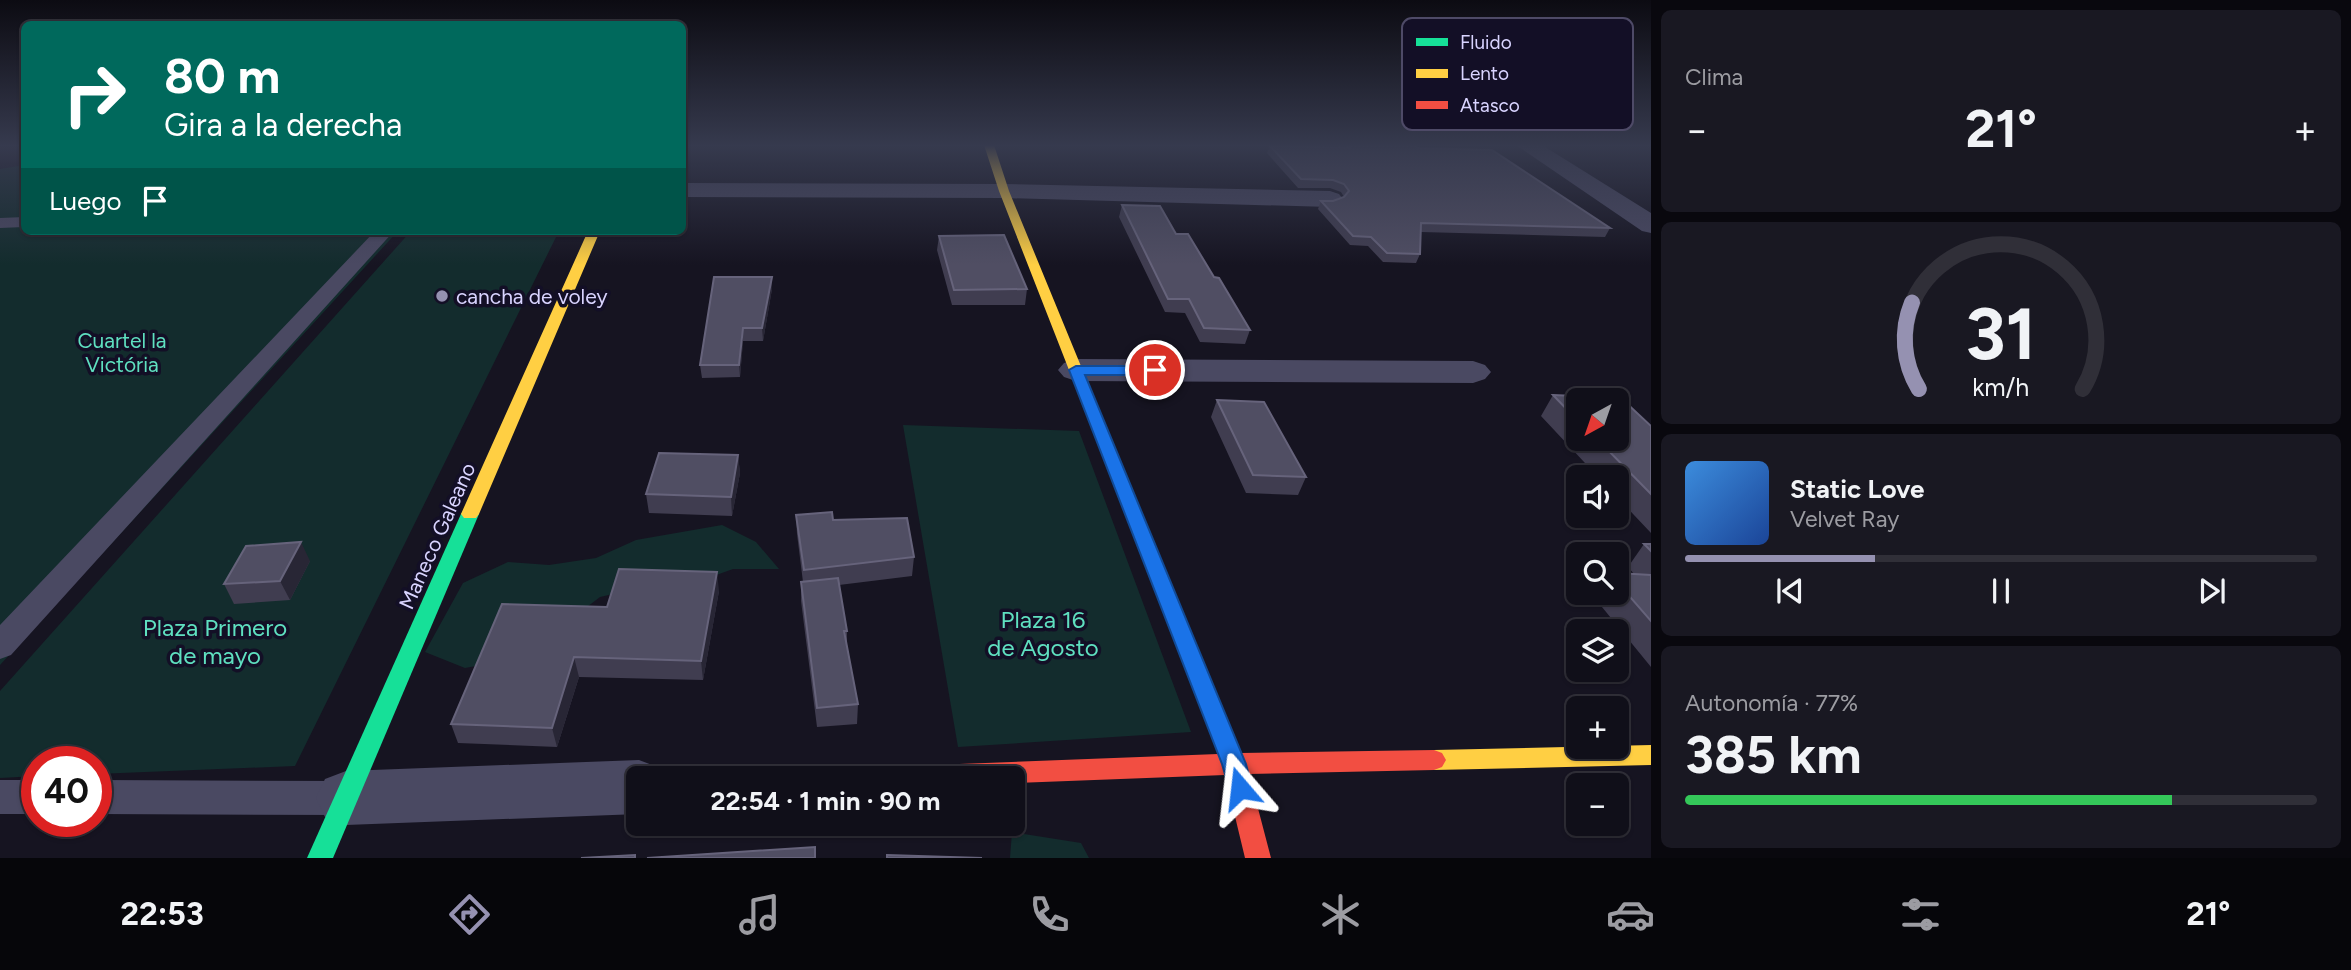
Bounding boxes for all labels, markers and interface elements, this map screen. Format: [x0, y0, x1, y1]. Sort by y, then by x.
legend [1402, 18, 1633, 130]
text: Fluido [1460, 31, 1512, 54]
text: 80 m [164, 46, 280, 105]
icon: right [49, 49, 140, 140]
text: Lento [1460, 62, 1509, 85]
text: Clima [1685, 63, 1743, 91]
text: Atasco [1460, 94, 1520, 117]
text: 21° [1965, 98, 2037, 160]
text: Gira a la derecha [164, 106, 402, 144]
text: − [1685, 107, 1709, 153]
text: + [2293, 107, 2317, 153]
icon: arrive [136, 182, 174, 220]
text: Luego [49, 185, 122, 217]
place label: cancha de voley [456, 284, 607, 309]
marker: cancha de voley [434, 288, 450, 304]
text: 31 [1965, 290, 2037, 377]
park label: Cuartel la Victória [77, 328, 167, 377]
pin [1125, 340, 1185, 400]
icon: arrive [1136, 351, 1174, 389]
text: km/h [1972, 372, 2030, 402]
north arrow [1566, 388, 1629, 452]
map controls [1566, 388, 1629, 836]
street label: Maneco Galeano [393, 459, 481, 613]
button: sound [1566, 465, 1629, 528]
text: Static Love [1790, 473, 1924, 505]
text: Velvet Ray [1790, 505, 1899, 533]
button: search [1566, 542, 1629, 605]
icon: previous [1771, 572, 1809, 610]
icon: pause [1982, 572, 2020, 610]
icon: next [2193, 572, 2231, 610]
park label: Plaza 16 de Agosto [987, 605, 1099, 662]
park label: Plaza Primero de mayo [143, 613, 287, 670]
button: layers [1566, 619, 1629, 682]
text: Autonomía · 77% [1685, 689, 1858, 717]
button: + [1566, 696, 1629, 759]
text: 385 km [1685, 724, 1862, 786]
speed limit sign: 40 [21, 746, 112, 837]
position arrow [1203, 751, 1277, 825]
button: − [1566, 773, 1629, 836]
text: 22:54 · 1 min · 90 m [711, 785, 940, 817]
icon: directions [445, 890, 494, 939]
icon: music [735, 890, 784, 939]
icon: phone [1025, 890, 1074, 939]
icon: climate [1316, 890, 1365, 939]
icon: car [1606, 890, 1655, 939]
icon: filters [1896, 890, 1945, 939]
text: 22:53 [121, 895, 204, 933]
text: 21° [2186, 895, 2230, 933]

